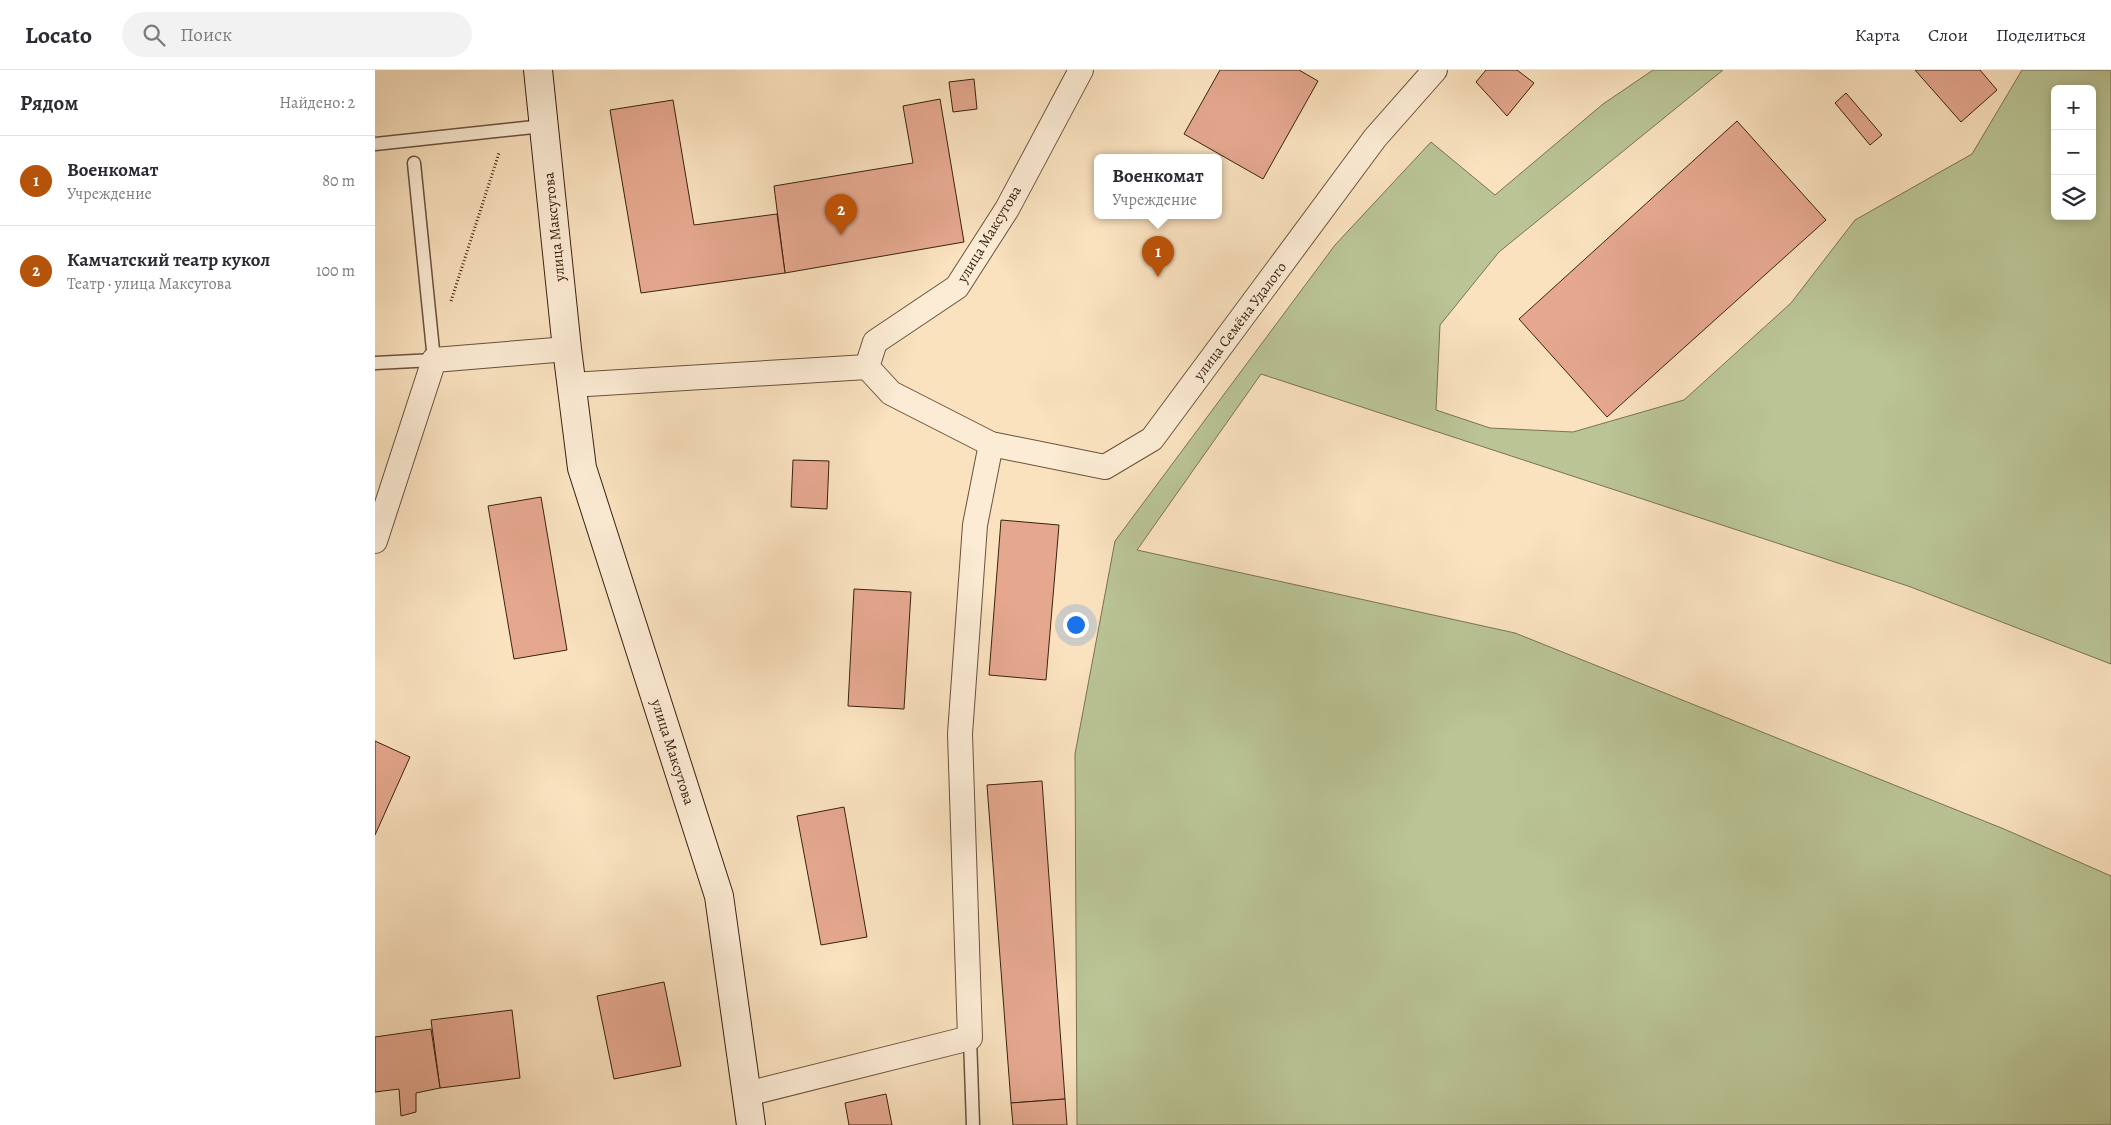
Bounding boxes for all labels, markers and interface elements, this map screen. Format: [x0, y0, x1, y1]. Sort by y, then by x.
search box [122, 12, 472, 57]
text: Locato [25, 19, 92, 51]
icon: search [140, 21, 168, 49]
text: Поиск [180, 22, 232, 48]
text: Карта [1855, 23, 1900, 47]
text: Слои [1928, 23, 1968, 47]
text: Поделиться [1996, 23, 2086, 47]
map controls [2051, 85, 2096, 220]
button: + [2051, 85, 2096, 130]
text: Рядом [20, 89, 78, 117]
text: Найдено: 2 [279, 92, 355, 114]
button: − [2051, 130, 2096, 175]
popup [1094, 154, 1222, 219]
text: Военкомат [67, 157, 158, 183]
text: Военкомат [1112, 163, 1204, 189]
text: 1 [33, 170, 39, 192]
text: 80 m [322, 170, 355, 192]
street label: улица Максутова [538, 171, 570, 284]
button: layers [2051, 175, 2096, 220]
street label: улица Максутова [952, 182, 1026, 287]
text: Учреждение [67, 183, 152, 205]
text: Учреждение [1112, 189, 1197, 211]
pin: 2 [825, 194, 857, 235]
pin: 1 [1142, 236, 1174, 277]
text: Камчатский театр кукол [67, 247, 270, 273]
street label: улица Семёна Удалого [1188, 258, 1291, 385]
text: 2 [32, 260, 40, 282]
text: 100 m [316, 260, 355, 282]
text: Театр · улица Максутова [67, 273, 232, 295]
your location [1063, 612, 1089, 638]
street label: улица Максутова [646, 696, 700, 807]

